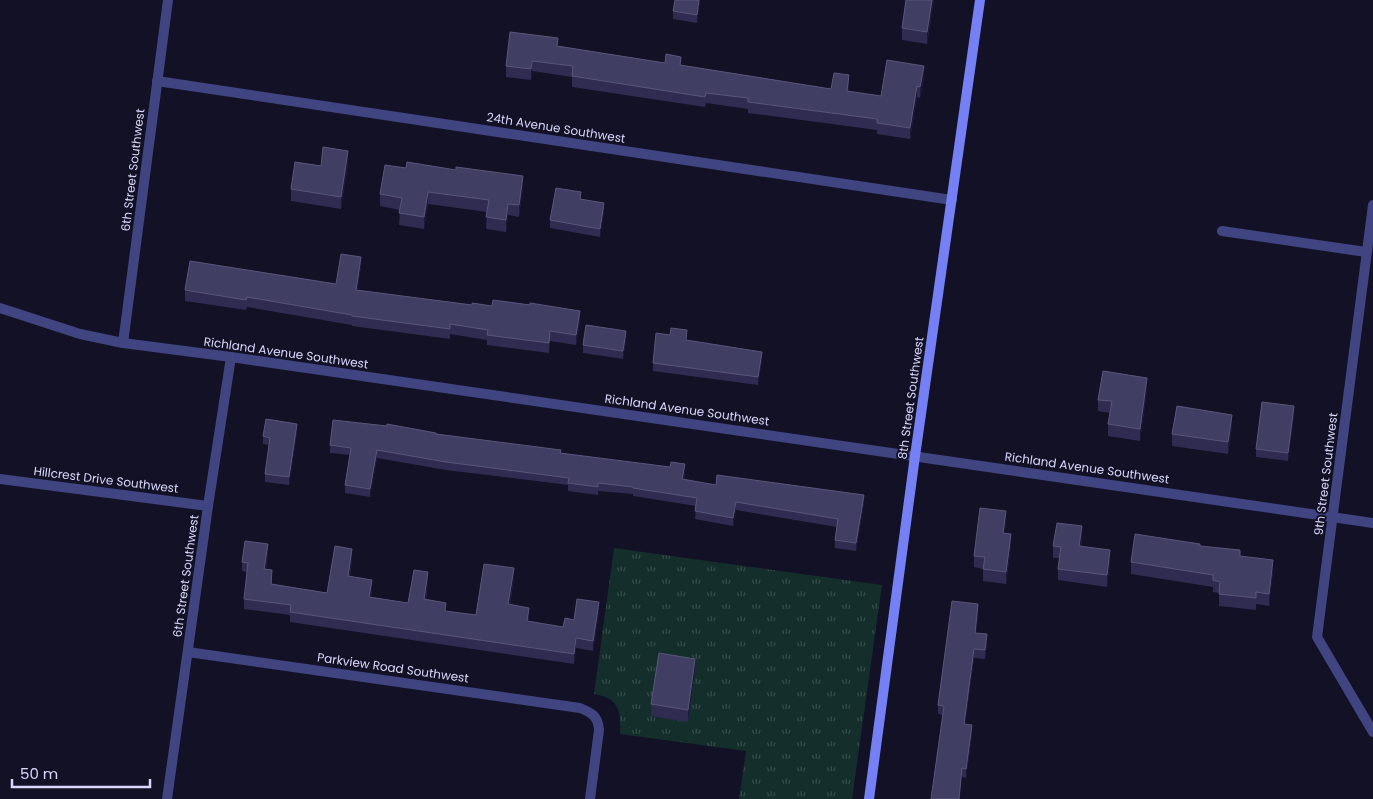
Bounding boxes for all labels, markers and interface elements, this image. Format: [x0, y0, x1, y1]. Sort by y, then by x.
street label: 6th Street Southwest [117, 108, 148, 232]
street label: 24th Avenue Southwest [485, 108, 627, 147]
street label: Richland Avenue Southwest [203, 333, 369, 372]
street label: 8th Street Southwest [893, 336, 928, 460]
street label: Richland Avenue Southwest [604, 390, 770, 429]
street label: 9th Street Southwest [1310, 412, 1341, 536]
street label: Richland Avenue Southwest [1004, 448, 1170, 487]
street label: Hillcrest Drive Southwest [33, 462, 179, 497]
street label: 6th Street Southwest [168, 514, 203, 638]
street label: Parkview Road Southwest [316, 648, 470, 687]
scale bar [12, 756, 150, 788]
text: 50 m [20, 763, 58, 784]

